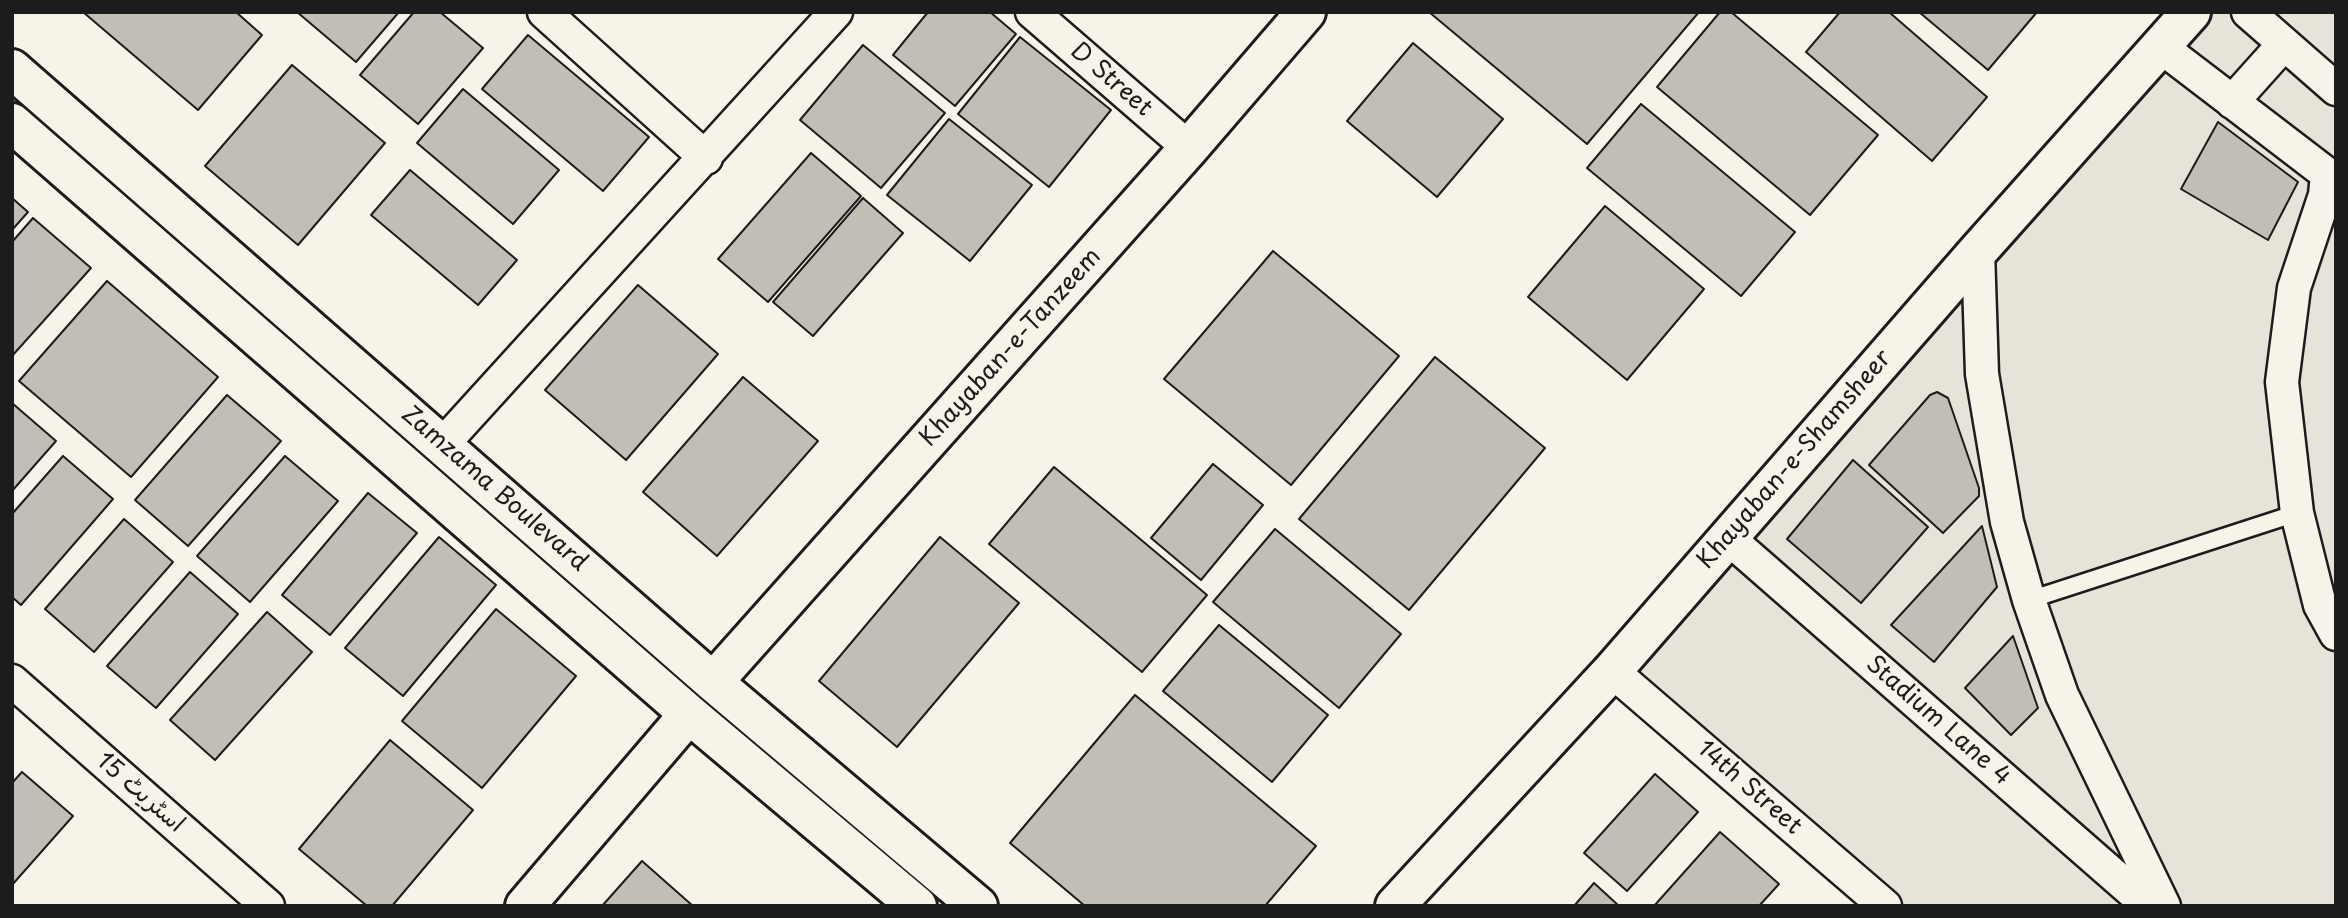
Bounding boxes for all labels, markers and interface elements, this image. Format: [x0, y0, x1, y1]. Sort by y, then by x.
street label: D Street [1064, 37, 1158, 123]
street label: Khayaban-e-Tanzeem [914, 243, 1108, 453]
street label: Khayaban-e-Shamsheer [1692, 345, 1898, 575]
street label: Zamzama Boulevard [395, 400, 593, 578]
street label: Stadium Lane 4 [1860, 650, 2016, 792]
street label: 14th Street [1691, 735, 1807, 841]
street label: اسٹریٹ 15 [90, 747, 190, 839]

